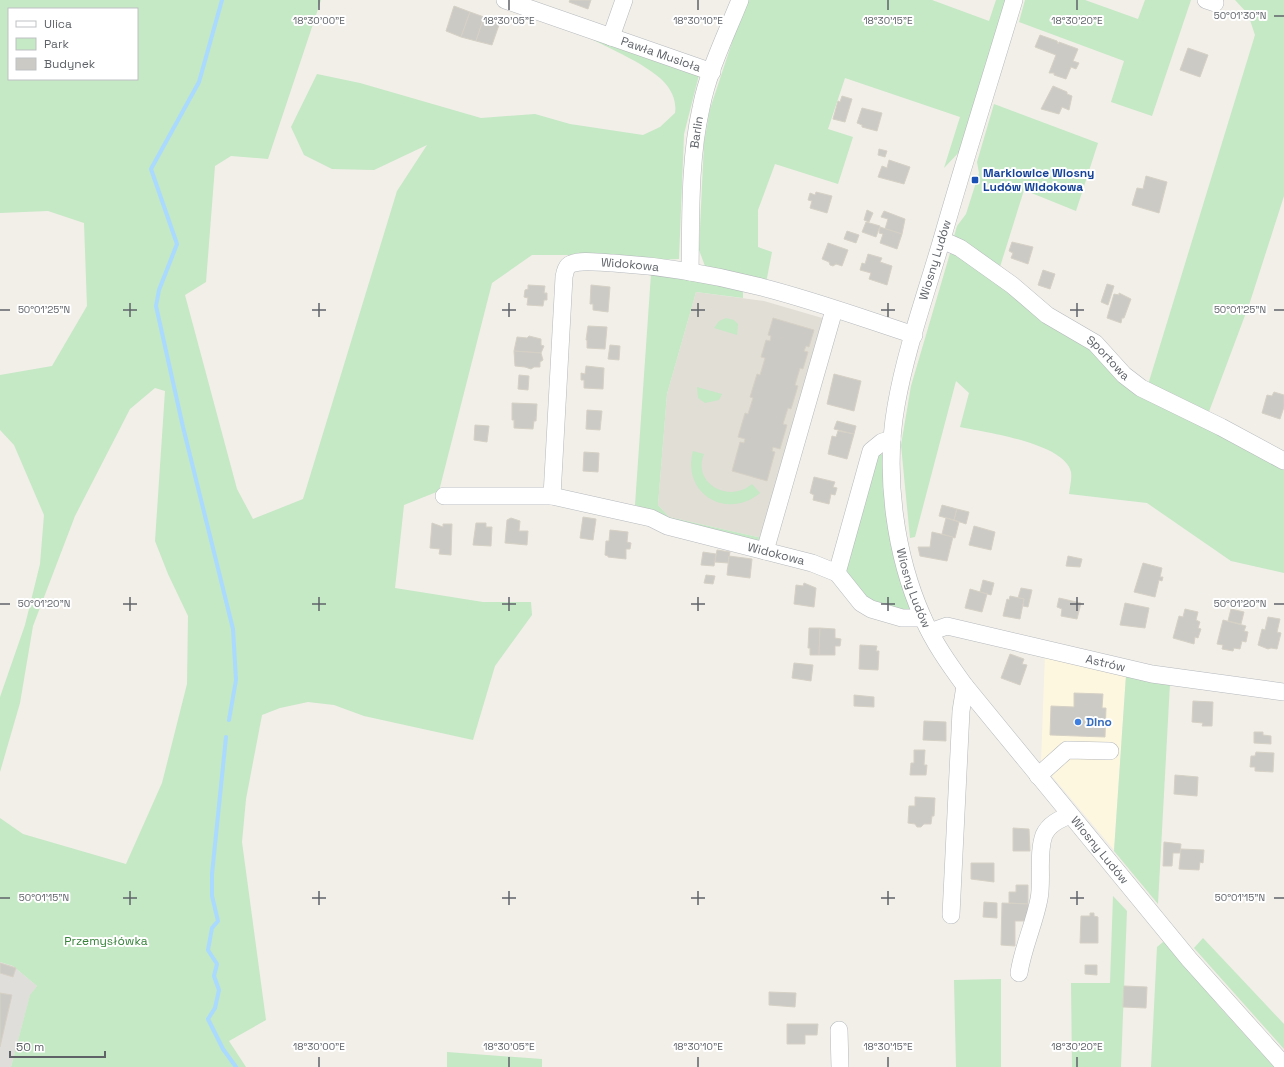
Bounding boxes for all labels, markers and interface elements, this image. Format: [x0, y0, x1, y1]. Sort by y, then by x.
legend [8, 8, 138, 80]
text: 50°01'30"N [1214, 9, 1266, 22]
text: 18°30'00"E [293, 14, 345, 27]
text: 18°30'05"E [483, 14, 535, 27]
text: 18°30'10"E [673, 14, 723, 27]
text: 18°30'15"E [863, 14, 913, 27]
text: 18°30'20"E [1051, 14, 1103, 27]
text: Ulica [44, 16, 72, 32]
street label: Pawła Musioła [619, 33, 703, 76]
text: Park [44, 36, 69, 52]
text: Budynek [44, 56, 96, 72]
street label: Barlin [686, 115, 707, 149]
place label: Marklowice Wiosny Ludów Widokowa [983, 165, 1094, 195]
marker: Marklowice Wiosny Ludów Widokowa [970, 175, 980, 185]
street label: Wiosny Ludów [915, 218, 955, 302]
street label: Widokowa [600, 254, 660, 275]
text: 50°01'25"N [18, 303, 70, 316]
text: 50°01'25"N [1214, 303, 1266, 316]
street label: Sportowa [1084, 332, 1133, 384]
street label: Widokowa [746, 539, 807, 569]
street label: Wiosny Ludów [893, 547, 935, 631]
text: 50°01'20"N [18, 597, 70, 610]
text: 50°01'20"N [1214, 597, 1266, 610]
street label: Astrów [1084, 651, 1127, 676]
place label: Dino [1086, 714, 1112, 730]
marker: Dino [1073, 717, 1083, 727]
street label: Wiosny Ludów [1067, 813, 1132, 888]
text: 50°01'15"N [19, 891, 69, 904]
text: 50°01'15"N [1215, 891, 1265, 904]
park label: Przemysłówka [64, 933, 148, 949]
scale bar [10, 1033, 105, 1059]
text: 50 m [16, 1039, 44, 1055]
text: 18°30'00"E [293, 1040, 345, 1053]
text: 18°30'05"E [483, 1040, 535, 1053]
text: 18°30'10"E [673, 1040, 723, 1053]
text: 18°30'15"E [863, 1040, 913, 1053]
text: 18°30'20"E [1051, 1040, 1103, 1053]

